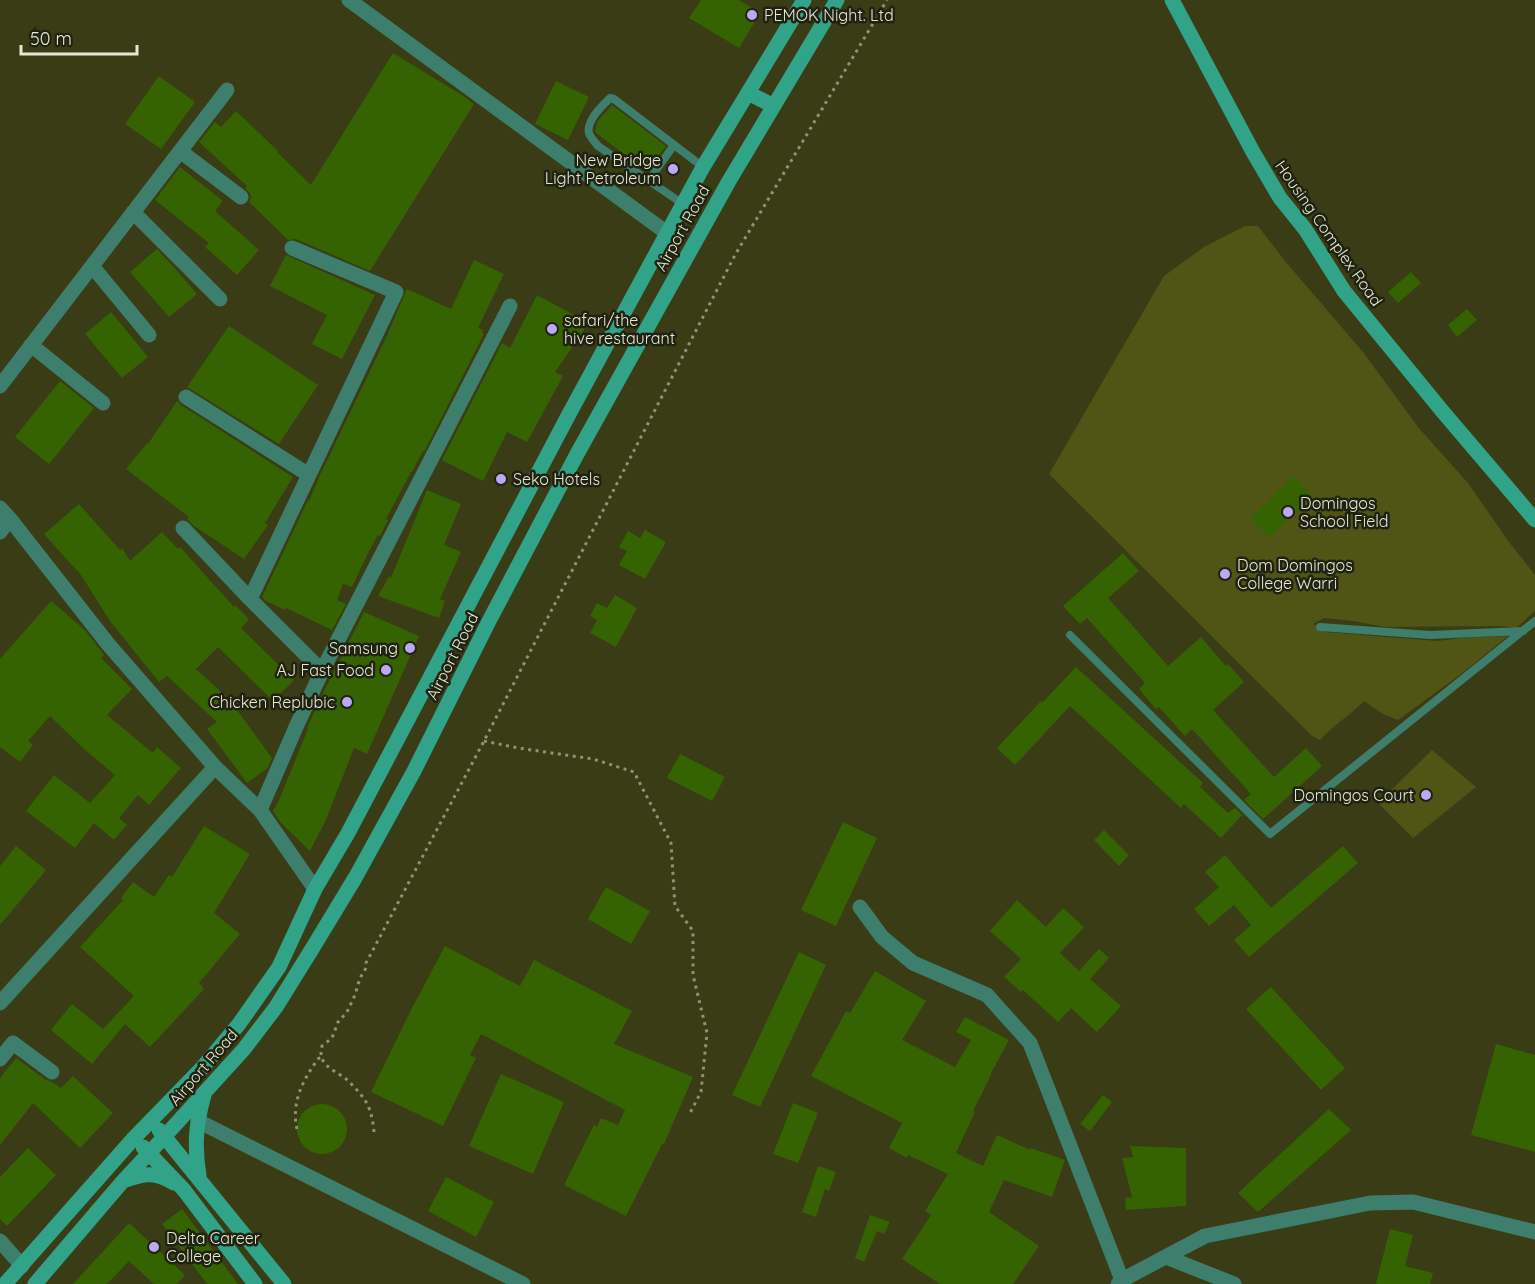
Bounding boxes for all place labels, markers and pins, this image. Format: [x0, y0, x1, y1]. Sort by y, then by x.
place label: PEMOK Night. Ltd [764, 5, 894, 25]
marker: PEMOK Night. Ltd [745, 8, 759, 22]
place label: New Bridge Light Petroleum [545, 150, 661, 188]
marker: New Bridge Light Petroleum [666, 162, 680, 176]
place label: safari/the hive restaurant [564, 310, 675, 348]
marker: safari/the hive restaurant [545, 322, 559, 336]
place label: Seko Hotels [513, 469, 600, 489]
marker: Seko Hotels [494, 472, 508, 486]
place label: Domingos School Field [1300, 493, 1388, 531]
marker: Domingos School Field [1281, 505, 1295, 519]
place label: Dom Domingos College Warri [1237, 555, 1353, 593]
marker: Dom Domingos College Warri [1218, 567, 1232, 581]
place label: Samsung [329, 638, 398, 658]
marker: Samsung [403, 641, 417, 655]
place label: AJ Fast Food [277, 660, 374, 680]
marker: AJ Fast Food [379, 663, 393, 677]
place label: Chicken Replubic [209, 692, 335, 712]
marker: Chicken Replubic [340, 695, 354, 709]
place label: Domingos Court [1293, 785, 1414, 805]
marker: Domingos Court [1419, 788, 1433, 802]
place label: Delta Career College [166, 1228, 260, 1266]
marker: Delta Career College [147, 1240, 161, 1254]

